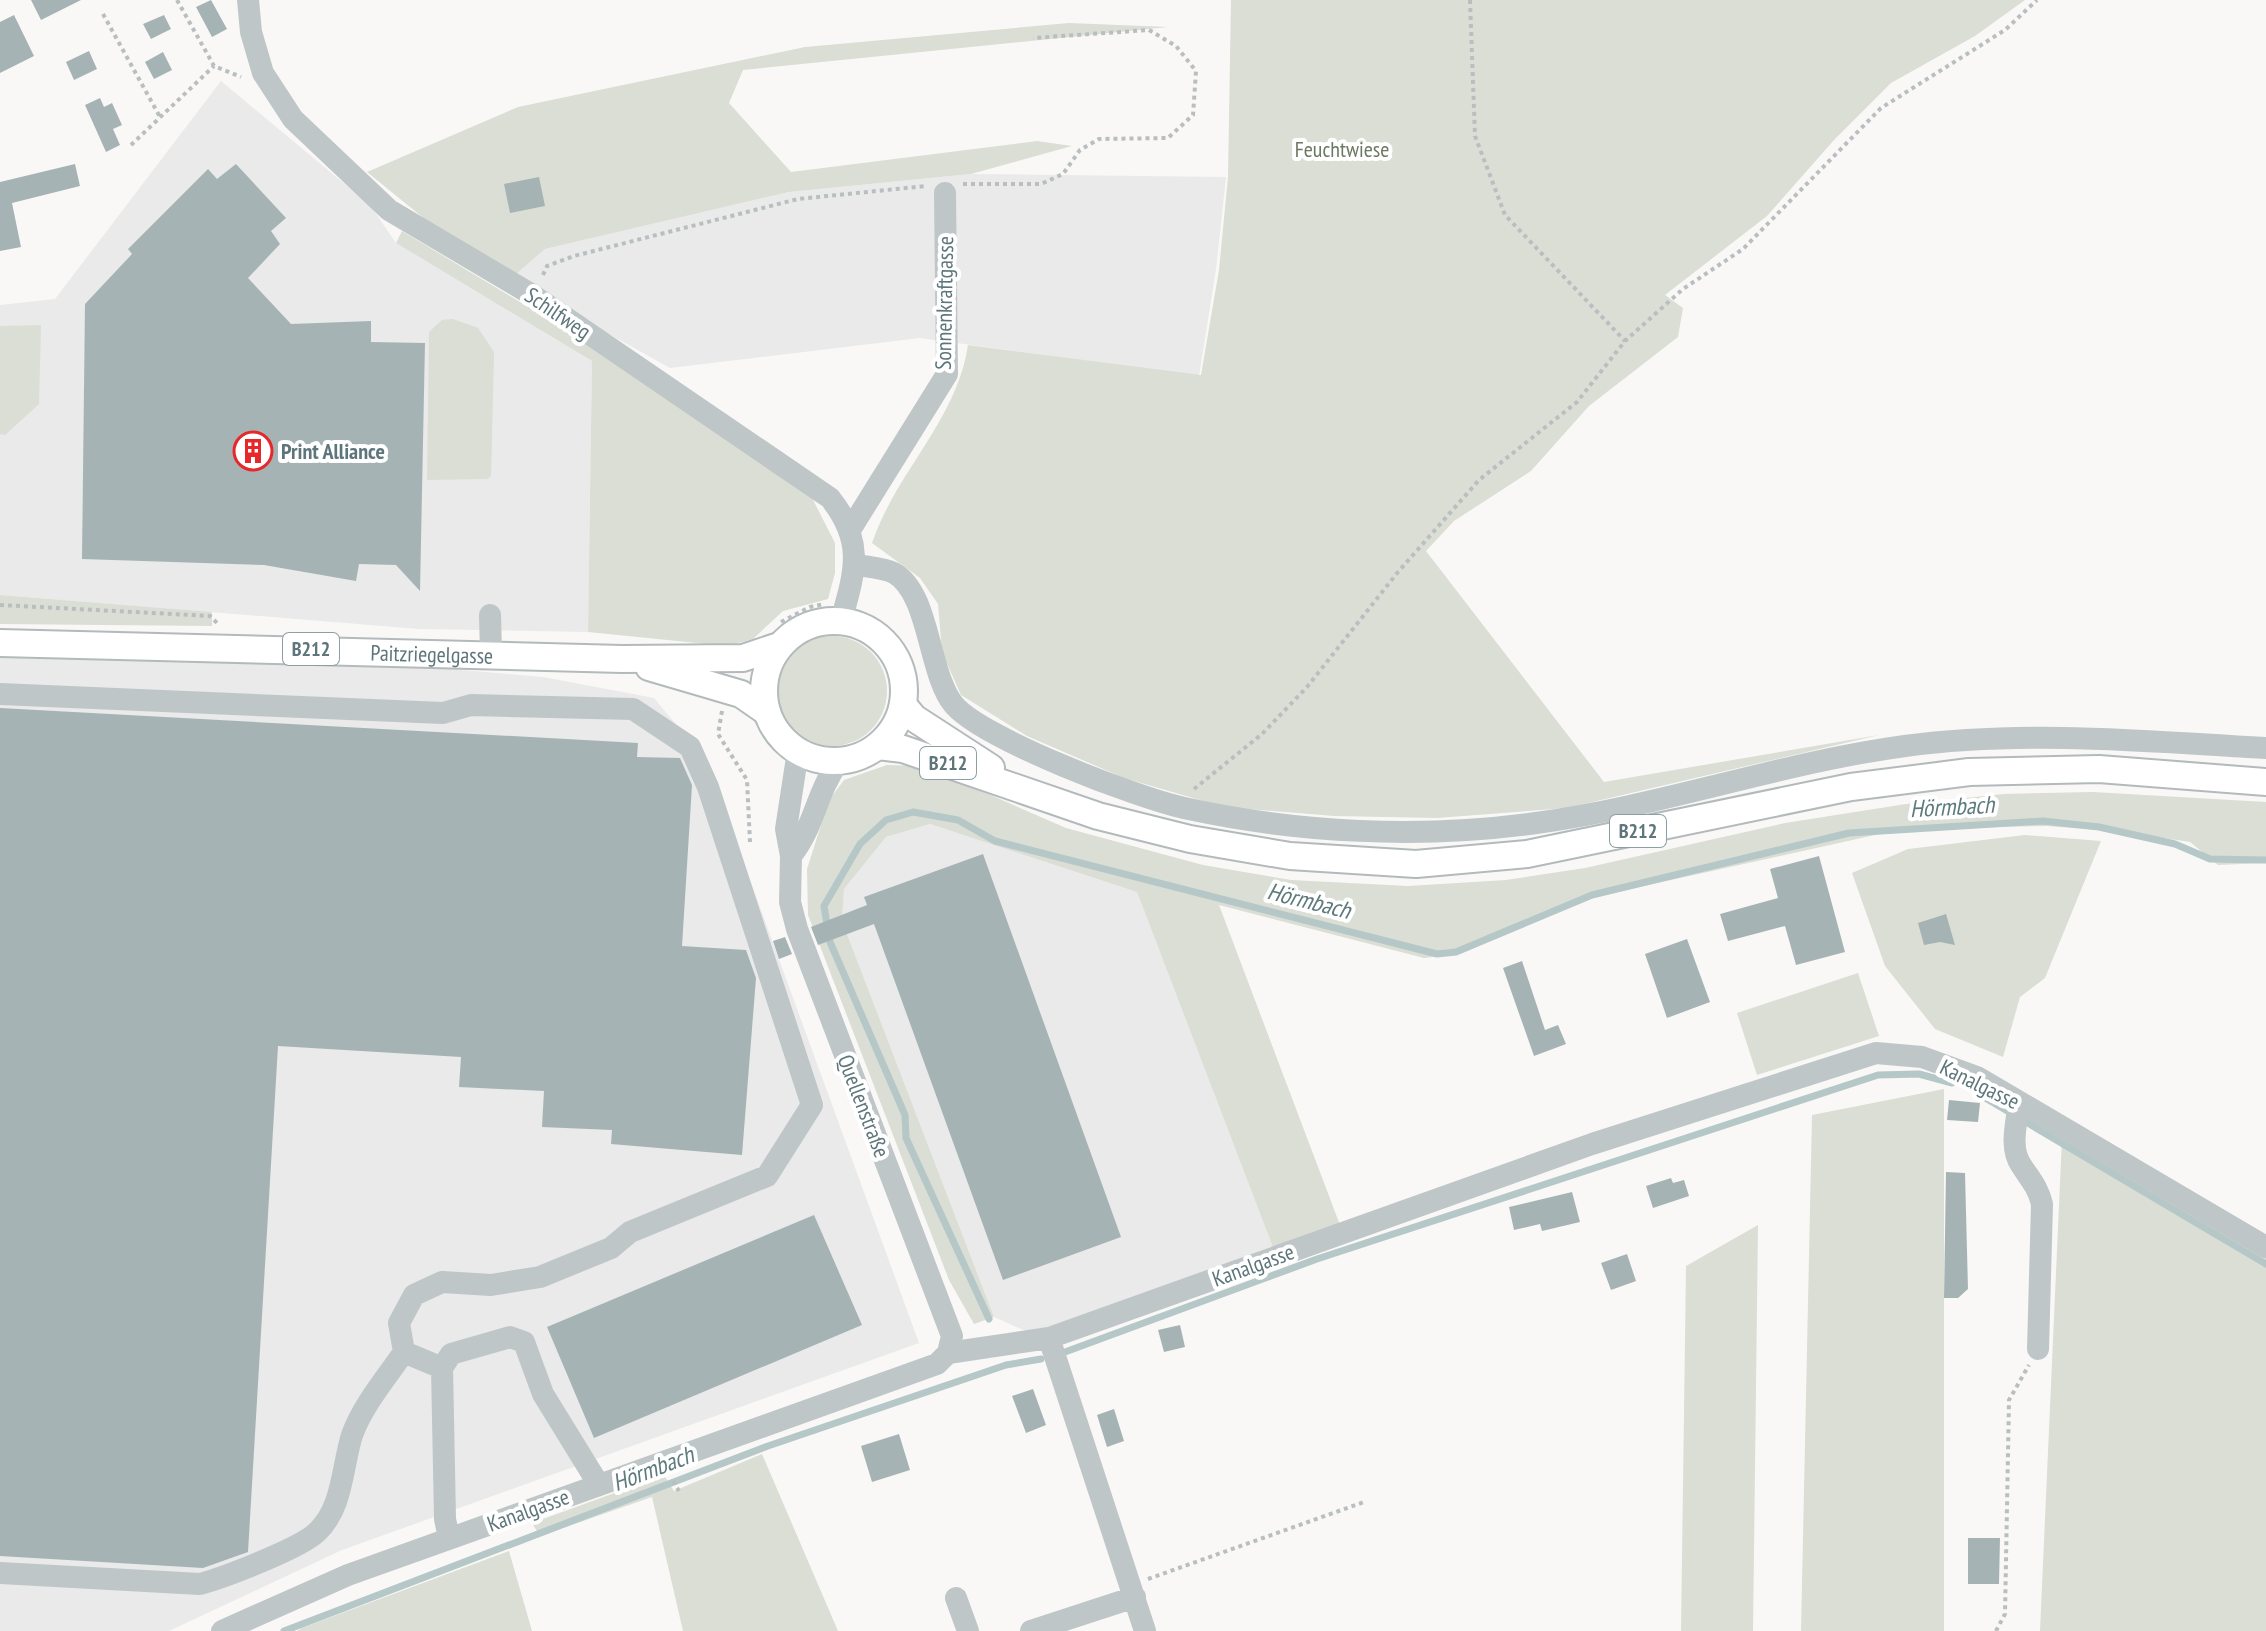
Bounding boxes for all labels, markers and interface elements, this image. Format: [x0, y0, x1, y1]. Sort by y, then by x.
park label: Feuchtwiese [1295, 135, 1389, 163]
street label: Sonnenkraftgasse [929, 236, 959, 370]
street label: Schilfweg [520, 281, 596, 345]
building icon: Print Alliance [232, 430, 274, 472]
place label: Print Alliance [281, 437, 385, 465]
road number: B212 [283, 633, 339, 665]
street label: Paitzriegelgasse [370, 639, 494, 670]
road number: B212 [920, 747, 976, 779]
water label: Hörmbach [1909, 789, 1996, 824]
road number: B212 [1610, 815, 1666, 847]
water label: Hörmbach [1264, 875, 1355, 926]
street label: Quellenstraße [832, 1051, 896, 1161]
street label: Kanalgasse [1936, 1053, 2024, 1115]
street label: Kanalgasse [1208, 1237, 1298, 1293]
water label: Hörmbach [608, 1438, 699, 1498]
street label: Kanalgasse [483, 1482, 573, 1538]

